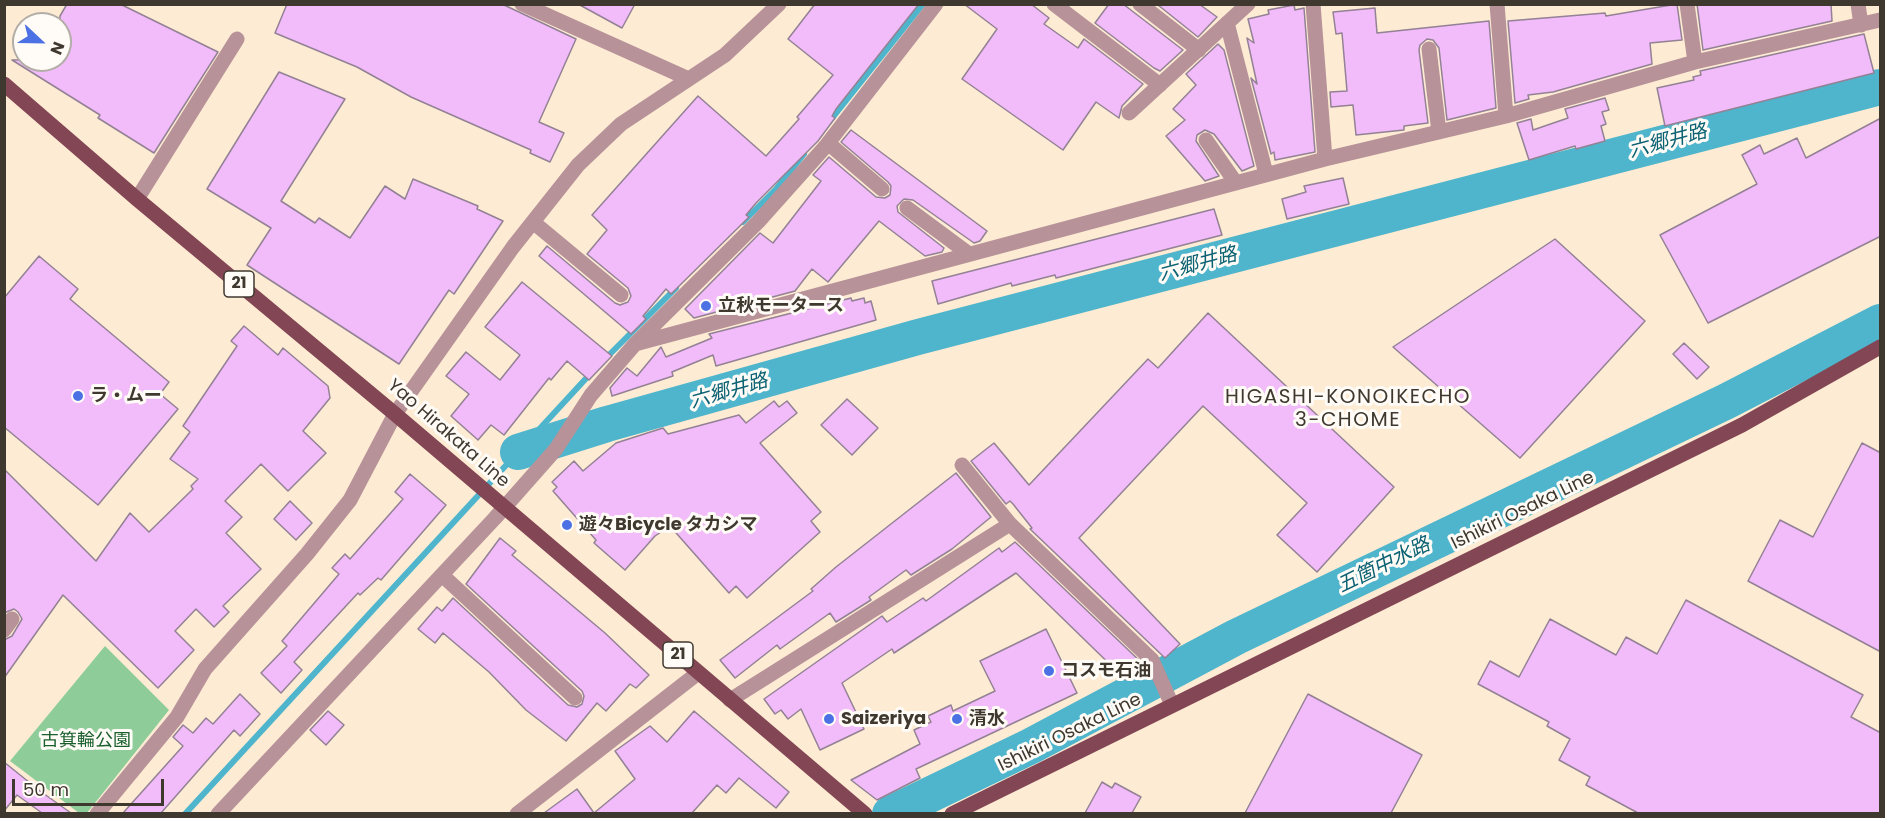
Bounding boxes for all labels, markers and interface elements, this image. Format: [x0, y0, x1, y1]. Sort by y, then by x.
north arrow [12, 12, 72, 72]
text: N [44, 38, 70, 58]
water label: 六郷井路 [1626, 120, 1710, 164]
water label: 六郷井路 [1156, 243, 1240, 287]
road number: 21 [224, 271, 254, 297]
place label: 立秋モータース [718, 295, 844, 317]
marker: 立秋モータース [699, 299, 713, 313]
water label: 六郷井路 [687, 369, 771, 415]
street label: Yao Hirakata Line [383, 375, 513, 493]
place label: ラ・ムー [90, 385, 162, 407]
district label: HIGASHI-KONOIKECHO 3-CHOME [1225, 386, 1471, 433]
marker: ラ・ムー [71, 389, 85, 403]
street label: Ishikiri Osaka Line [1448, 467, 1598, 555]
place label: 遊々Bicycle タカシマ [579, 514, 758, 536]
marker: 遊々Bicycle タカシマ [560, 518, 574, 532]
water label: 五箇中水路 [1334, 533, 1434, 599]
road number: 21 [663, 642, 693, 668]
place label: コスモ石油 [1061, 660, 1151, 682]
marker: コスモ石油 [1042, 664, 1056, 678]
street label: Ishikiri Osaka Line [995, 689, 1145, 777]
place label: Saizeriya [841, 708, 926, 730]
place label: 清水 [969, 708, 1005, 730]
marker: Saizeriya [822, 712, 836, 726]
marker: 清水 [950, 712, 964, 726]
park label: 古箕輪公園 [41, 730, 131, 752]
scale bar [15, 767, 166, 805]
text: 50 m [23, 777, 69, 802]

